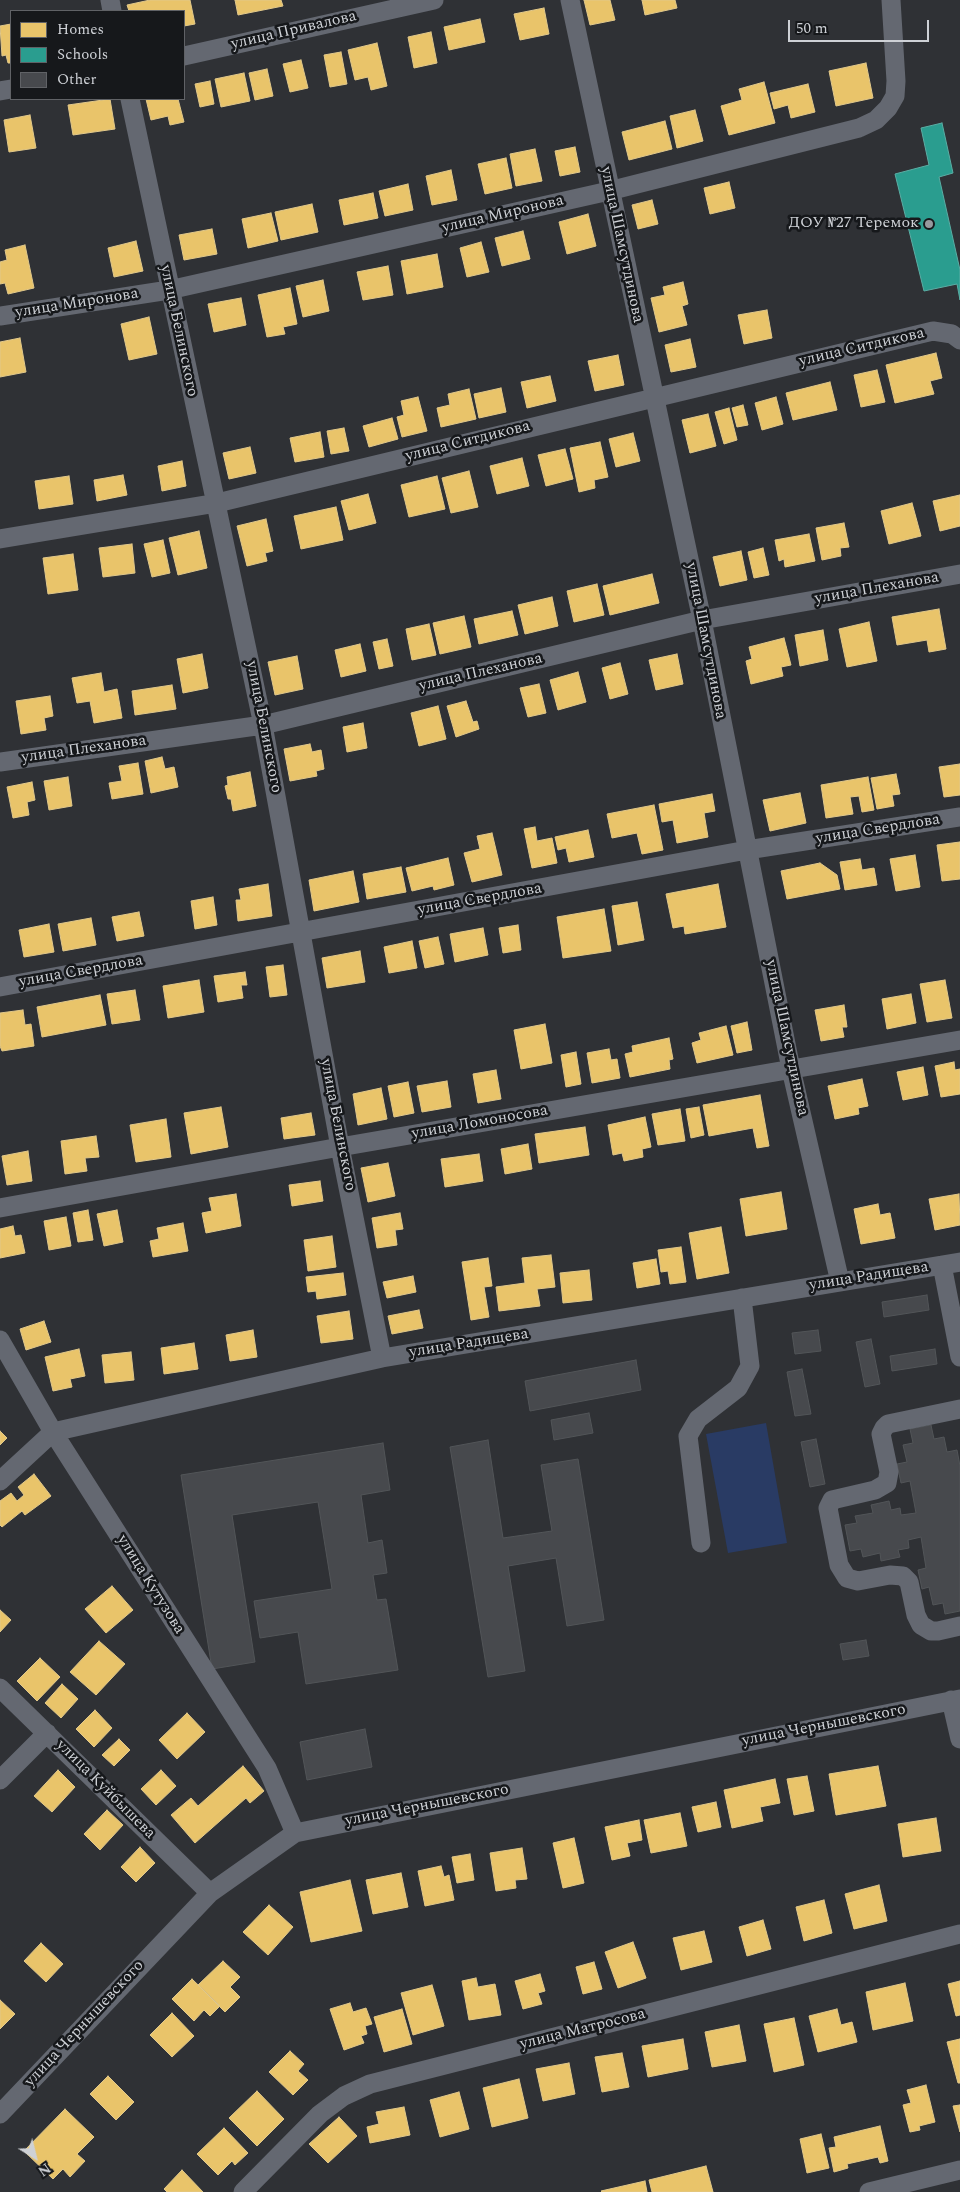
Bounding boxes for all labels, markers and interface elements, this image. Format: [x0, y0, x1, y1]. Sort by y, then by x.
street label: улица Привалова [229, 7, 359, 55]
legend [10, 10, 185, 100]
scale bar [790, 10, 931, 42]
text: 50 m [796, 17, 828, 40]
text: Homes [57, 18, 104, 41]
text: Schools [57, 43, 108, 66]
text: Other [57, 68, 96, 91]
street label: улица Шамсутдинова [595, 165, 647, 325]
street label: улица Миронова [440, 192, 566, 238]
place label: ДОУ №27 Теремок [788, 214, 919, 234]
marker: ДОУ №27 Теремок [923, 218, 935, 230]
street label: улица Белинского [155, 263, 201, 399]
street label: улица Миронова [14, 285, 140, 323]
street label: улица Ситдикова [797, 324, 927, 372]
street label: улица Ситдикова [404, 417, 532, 467]
street label: улица Шамсутдинова [680, 561, 730, 721]
street label: улица Плеханова [813, 569, 941, 609]
street label: улица Плеханова [417, 649, 545, 697]
street label: улица Белинского [241, 659, 285, 795]
street label: улица Плеханова [20, 732, 148, 768]
street label: улица Свердлова [814, 811, 942, 849]
street label: улица Свердлова [416, 880, 544, 920]
street label: улица Свердлова [17, 952, 145, 992]
street label: улица Шамсутдинова [760, 958, 812, 1118]
street label: улица Белинского [315, 1057, 359, 1193]
street label: улица Ломоносова [410, 1102, 550, 1144]
street label: улица Радищева [808, 1258, 930, 1296]
street label: улица Радищева [408, 1325, 530, 1363]
street label: улица Кутузова [112, 1532, 188, 1638]
street label: улица Чернышевского [741, 1701, 907, 1751]
street label: улица Куйбышева [51, 1736, 159, 1844]
street label: улица Чернышевского [344, 1781, 510, 1831]
street label: улица Чернышевского [21, 1957, 149, 2091]
street label: улица Матросова [518, 2005, 648, 2055]
north arrow [10, 2132, 60, 2182]
text: N [33, 2158, 55, 2181]

